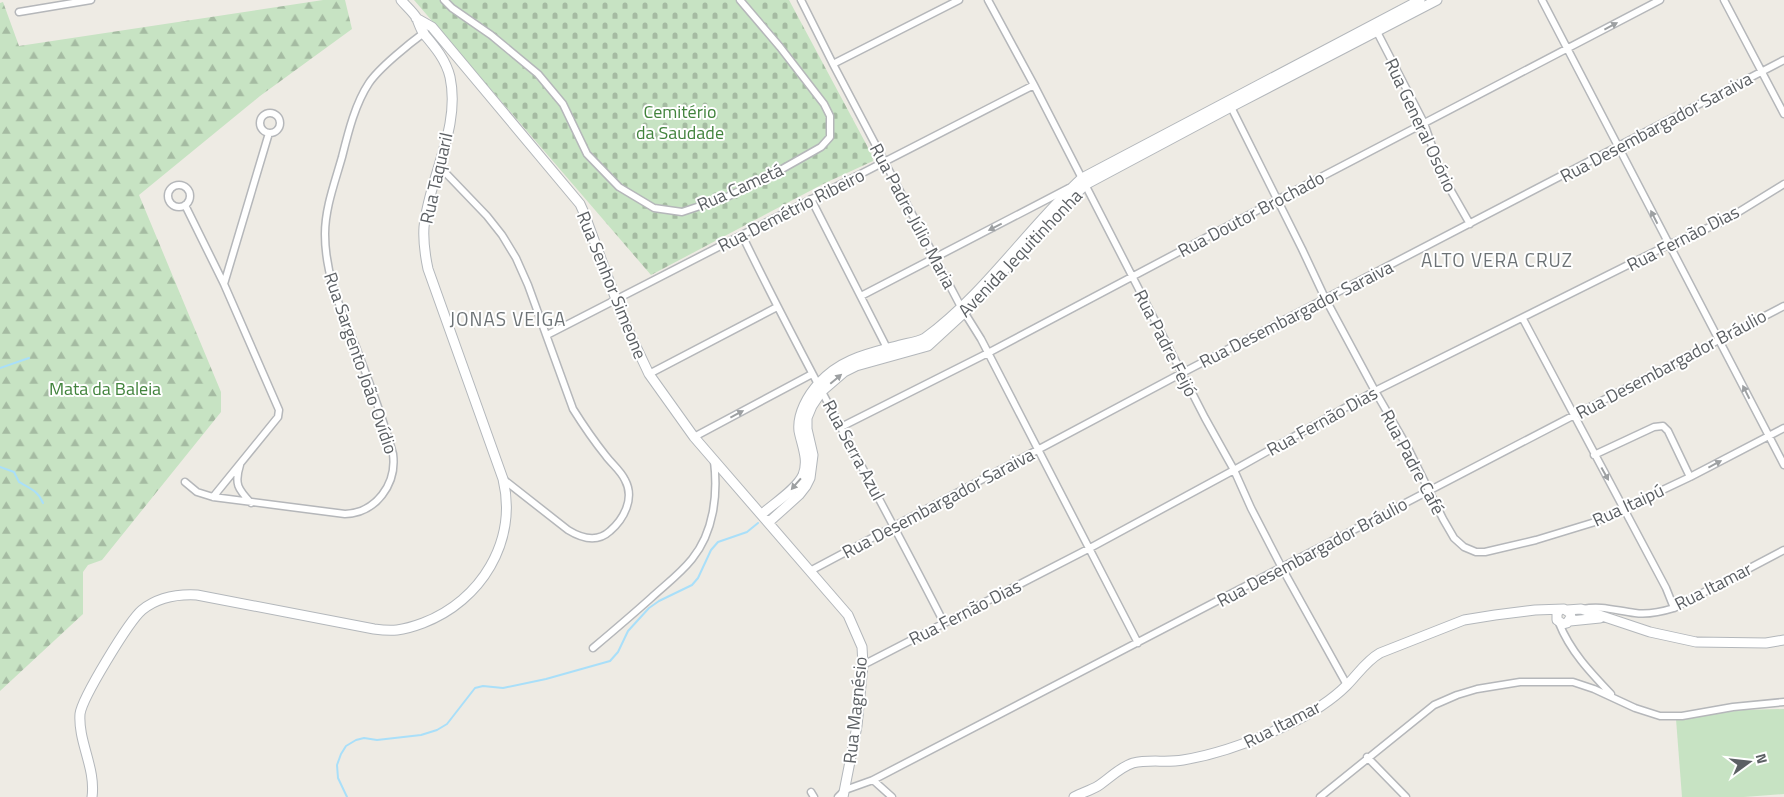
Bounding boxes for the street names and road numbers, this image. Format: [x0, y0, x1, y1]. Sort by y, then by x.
street label: Rua General Osório [1378, 53, 1464, 197]
street label: Rua Desembargador Saraiva [1555, 65, 1757, 189]
street label: Rua Taquaril [412, 130, 460, 226]
street label: Rua Padre Júlio Maria [863, 138, 963, 294]
street label: Rua Cametá [693, 156, 787, 218]
street label: Rua Demétrio Ribeiro [713, 161, 869, 259]
street label: Rua Doutor Brochado [1173, 164, 1329, 264]
street label: Avenida Jequitinhonha [952, 183, 1088, 323]
street label: Rua Fernão Dias [1622, 198, 1744, 278]
street label: Rua Senhor Simeone [570, 207, 654, 363]
street label: Rua Desembargador Saraiva [1194, 253, 1398, 375]
street label: Rua Sargento João Ovídio [317, 268, 405, 458]
street label: Rua Padre Feijó [1127, 285, 1205, 401]
street label: Rua Desembargador Bráulio [1571, 302, 1771, 426]
street label: Rua Fernão Dias [1262, 379, 1382, 463]
street label: Rua Serra Azul [816, 395, 892, 505]
street label: Rua Padre Café [1374, 405, 1452, 519]
street label: Rua Desembargador Saraiva [837, 441, 1039, 565]
street label: Rua Itaipú [1588, 477, 1668, 533]
street label: Rua Desembargador Bráulio [1212, 490, 1412, 614]
street label: Rua Itamar [1670, 555, 1756, 617]
street label: Rua Fernão Dias [904, 572, 1026, 652]
street label: Rua Magnésio [836, 655, 874, 765]
street label: Rua Itamar [1239, 693, 1325, 755]

